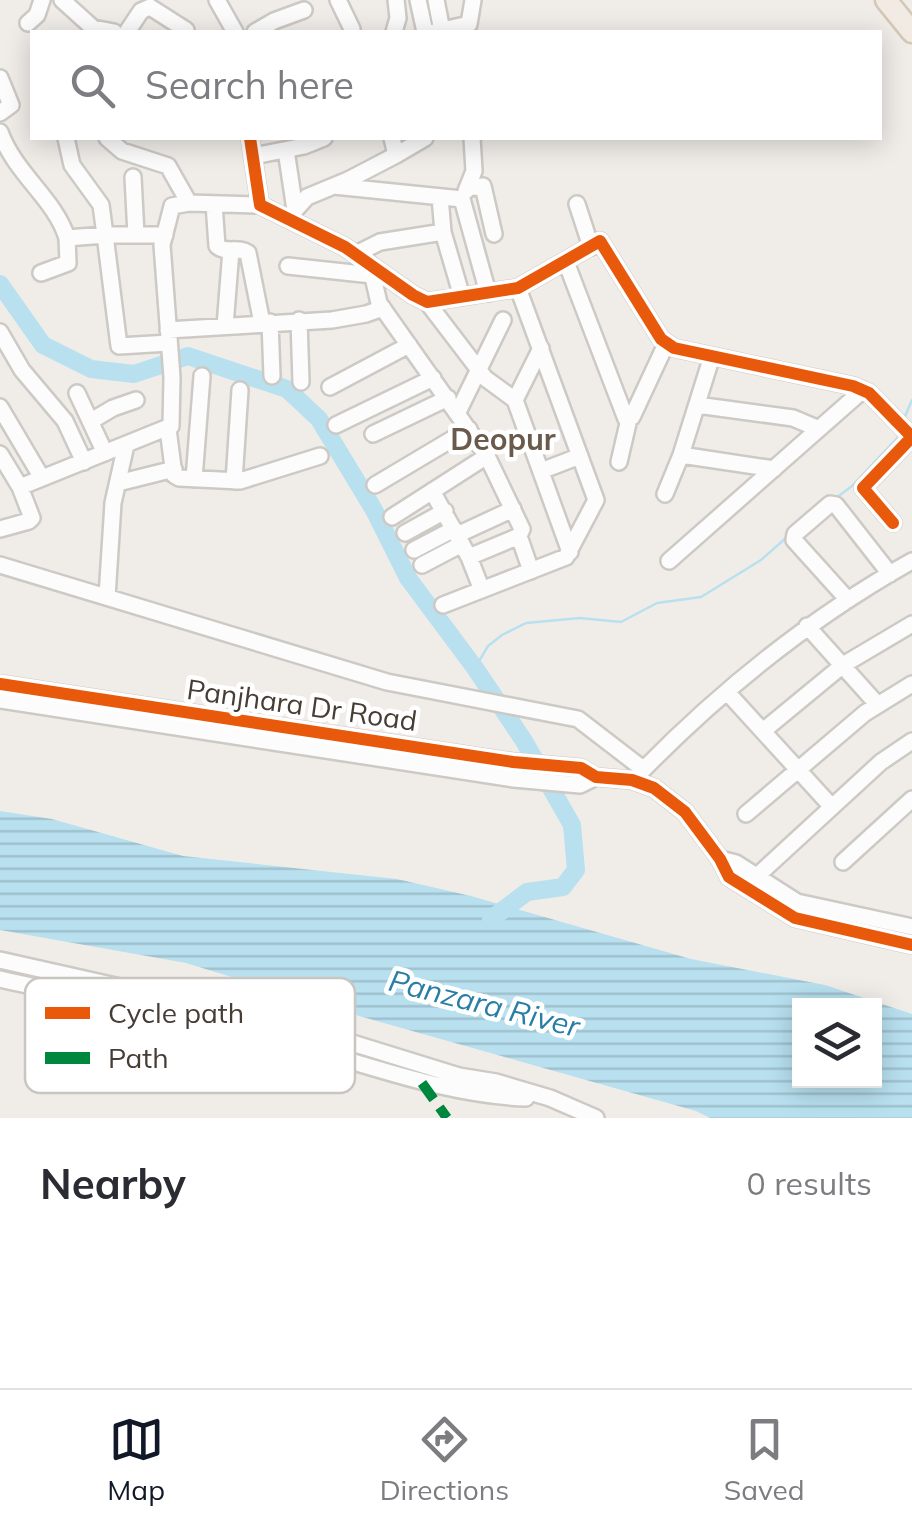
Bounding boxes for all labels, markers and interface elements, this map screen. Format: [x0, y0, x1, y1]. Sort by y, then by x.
search box [30, 30, 882, 140]
icon: search [65, 58, 120, 113]
text: Search here [145, 61, 354, 109]
district label: Deopur [450, 420, 556, 458]
street label: Panjhara Dr Road [185, 671, 419, 738]
water label: Panzara River [385, 961, 585, 1045]
legend [25, 978, 355, 1093]
text: Cycle path [108, 995, 244, 1030]
map controls [792, 998, 882, 1088]
button: layers [792, 998, 882, 1088]
text: Path [108, 1040, 169, 1075]
text: Nearby [40, 1157, 186, 1210]
text: 0 results [747, 1163, 872, 1203]
tab: Map [107, 1412, 165, 1507]
tab: Directions [380, 1412, 509, 1507]
tab: Saved [724, 1412, 805, 1507]

